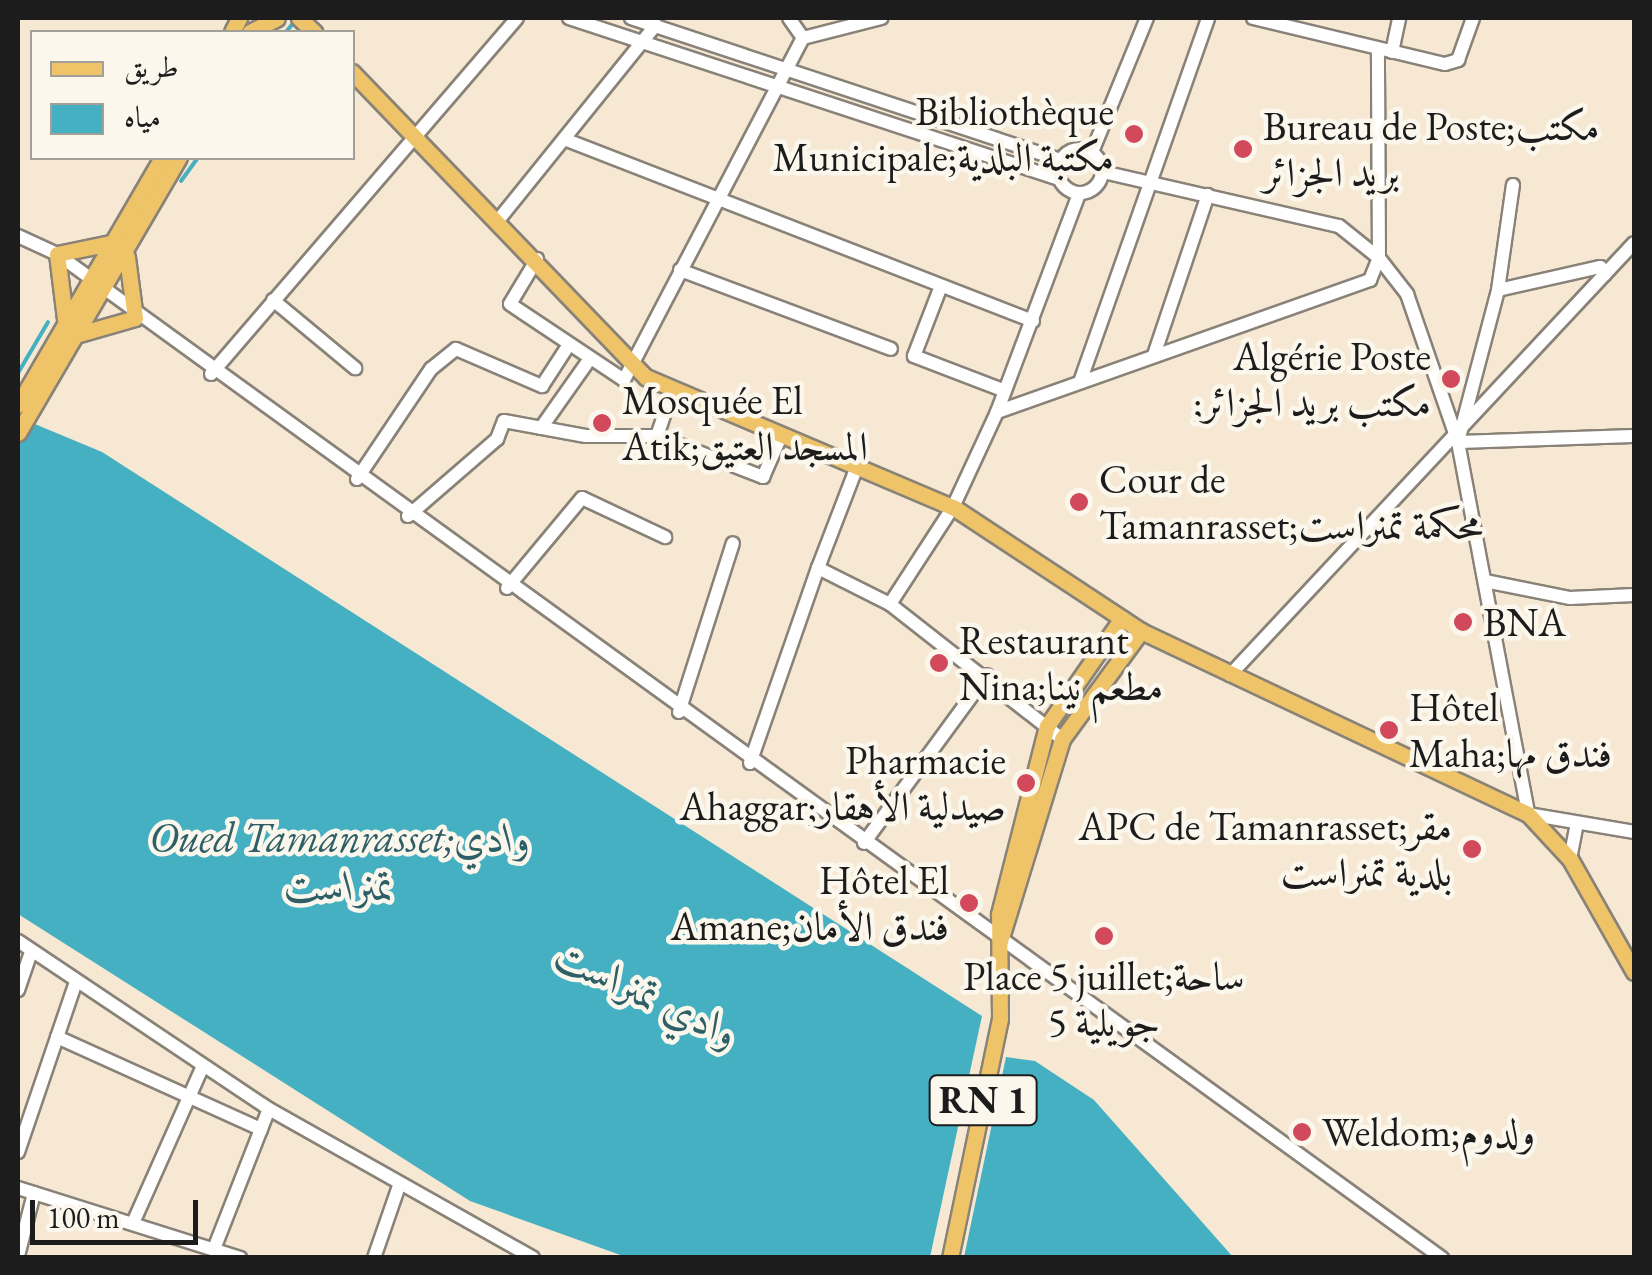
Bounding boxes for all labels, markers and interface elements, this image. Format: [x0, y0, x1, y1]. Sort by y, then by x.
legend [30, 30, 355, 160]
text: طريق [124, 47, 179, 86]
place label: Bibliothèque Municipale;مكتبة البلدية [773, 87, 1114, 181]
text: مياه [124, 97, 161, 136]
place label: Bureau de Poste;مكتب بريد الجزائر [1263, 102, 1600, 196]
marker: Bibliothèque Municipale;مكتبة البلدية [1123, 123, 1145, 145]
marker: Bureau de Poste;مكتب بريد الجزائر [1232, 138, 1254, 160]
place label: Algérie Poste ;مكتب بريد الجزائر [1193, 332, 1431, 426]
marker: Algérie Poste ;مكتب بريد الجزائر [1440, 368, 1462, 390]
place label: Mosquée El Atik;المسجد العتيق [622, 376, 868, 470]
marker: Mosquée El Atik;المسجد العتيق [591, 412, 613, 434]
place label: Cour de Tamanrasset;محكمة تمنراست [1099, 455, 1483, 549]
marker: Cour de Tamanrasset;محكمة تمنراست [1068, 491, 1090, 513]
place label: BNA [1483, 598, 1566, 646]
marker: BNA [1452, 611, 1474, 633]
place label: Restaurant Nina;مطعم نينا [959, 616, 1163, 710]
marker: Restaurant Nina;مطعم نينا [928, 652, 950, 674]
place label: Hôtel Maha;فندق مها [1409, 683, 1612, 777]
marker: Hôtel Maha;فندق مها [1378, 719, 1400, 741]
place label: Pharmacie Ahaggar;صيدلية الأهقار [679, 736, 1006, 830]
marker: Pharmacie Ahaggar;صيدلية الأهقار [1015, 772, 1037, 794]
place label: APC de Tamanrasset;مقر بلدية تمنراست [1078, 802, 1452, 896]
water label: Oued Tamanrasset;وادي تمنراست [149, 813, 531, 911]
marker: APC de Tamanrasset;مقر بلدية تمنراست [1461, 838, 1483, 860]
place label: Hôtel El Amane;فندق الأمان [671, 856, 949, 950]
marker: Hôtel El Amane;فندق الأمان [958, 892, 980, 914]
marker: Place 5 juillet;ساحة 5 جويلية [1093, 925, 1115, 947]
water label: وادي تمنراست [547, 930, 747, 1058]
place label: Place 5 juillet;ساحة 5 جويلية [963, 952, 1245, 1046]
road number: RN 1 [928, 1067, 1038, 1133]
place label: Weldom;ولدوم [1322, 1108, 1535, 1156]
marker: Weldom;ولدوم [1291, 1121, 1313, 1143]
scale bar [35, 1180, 202, 1242]
text: 100 m [47, 1198, 120, 1237]

